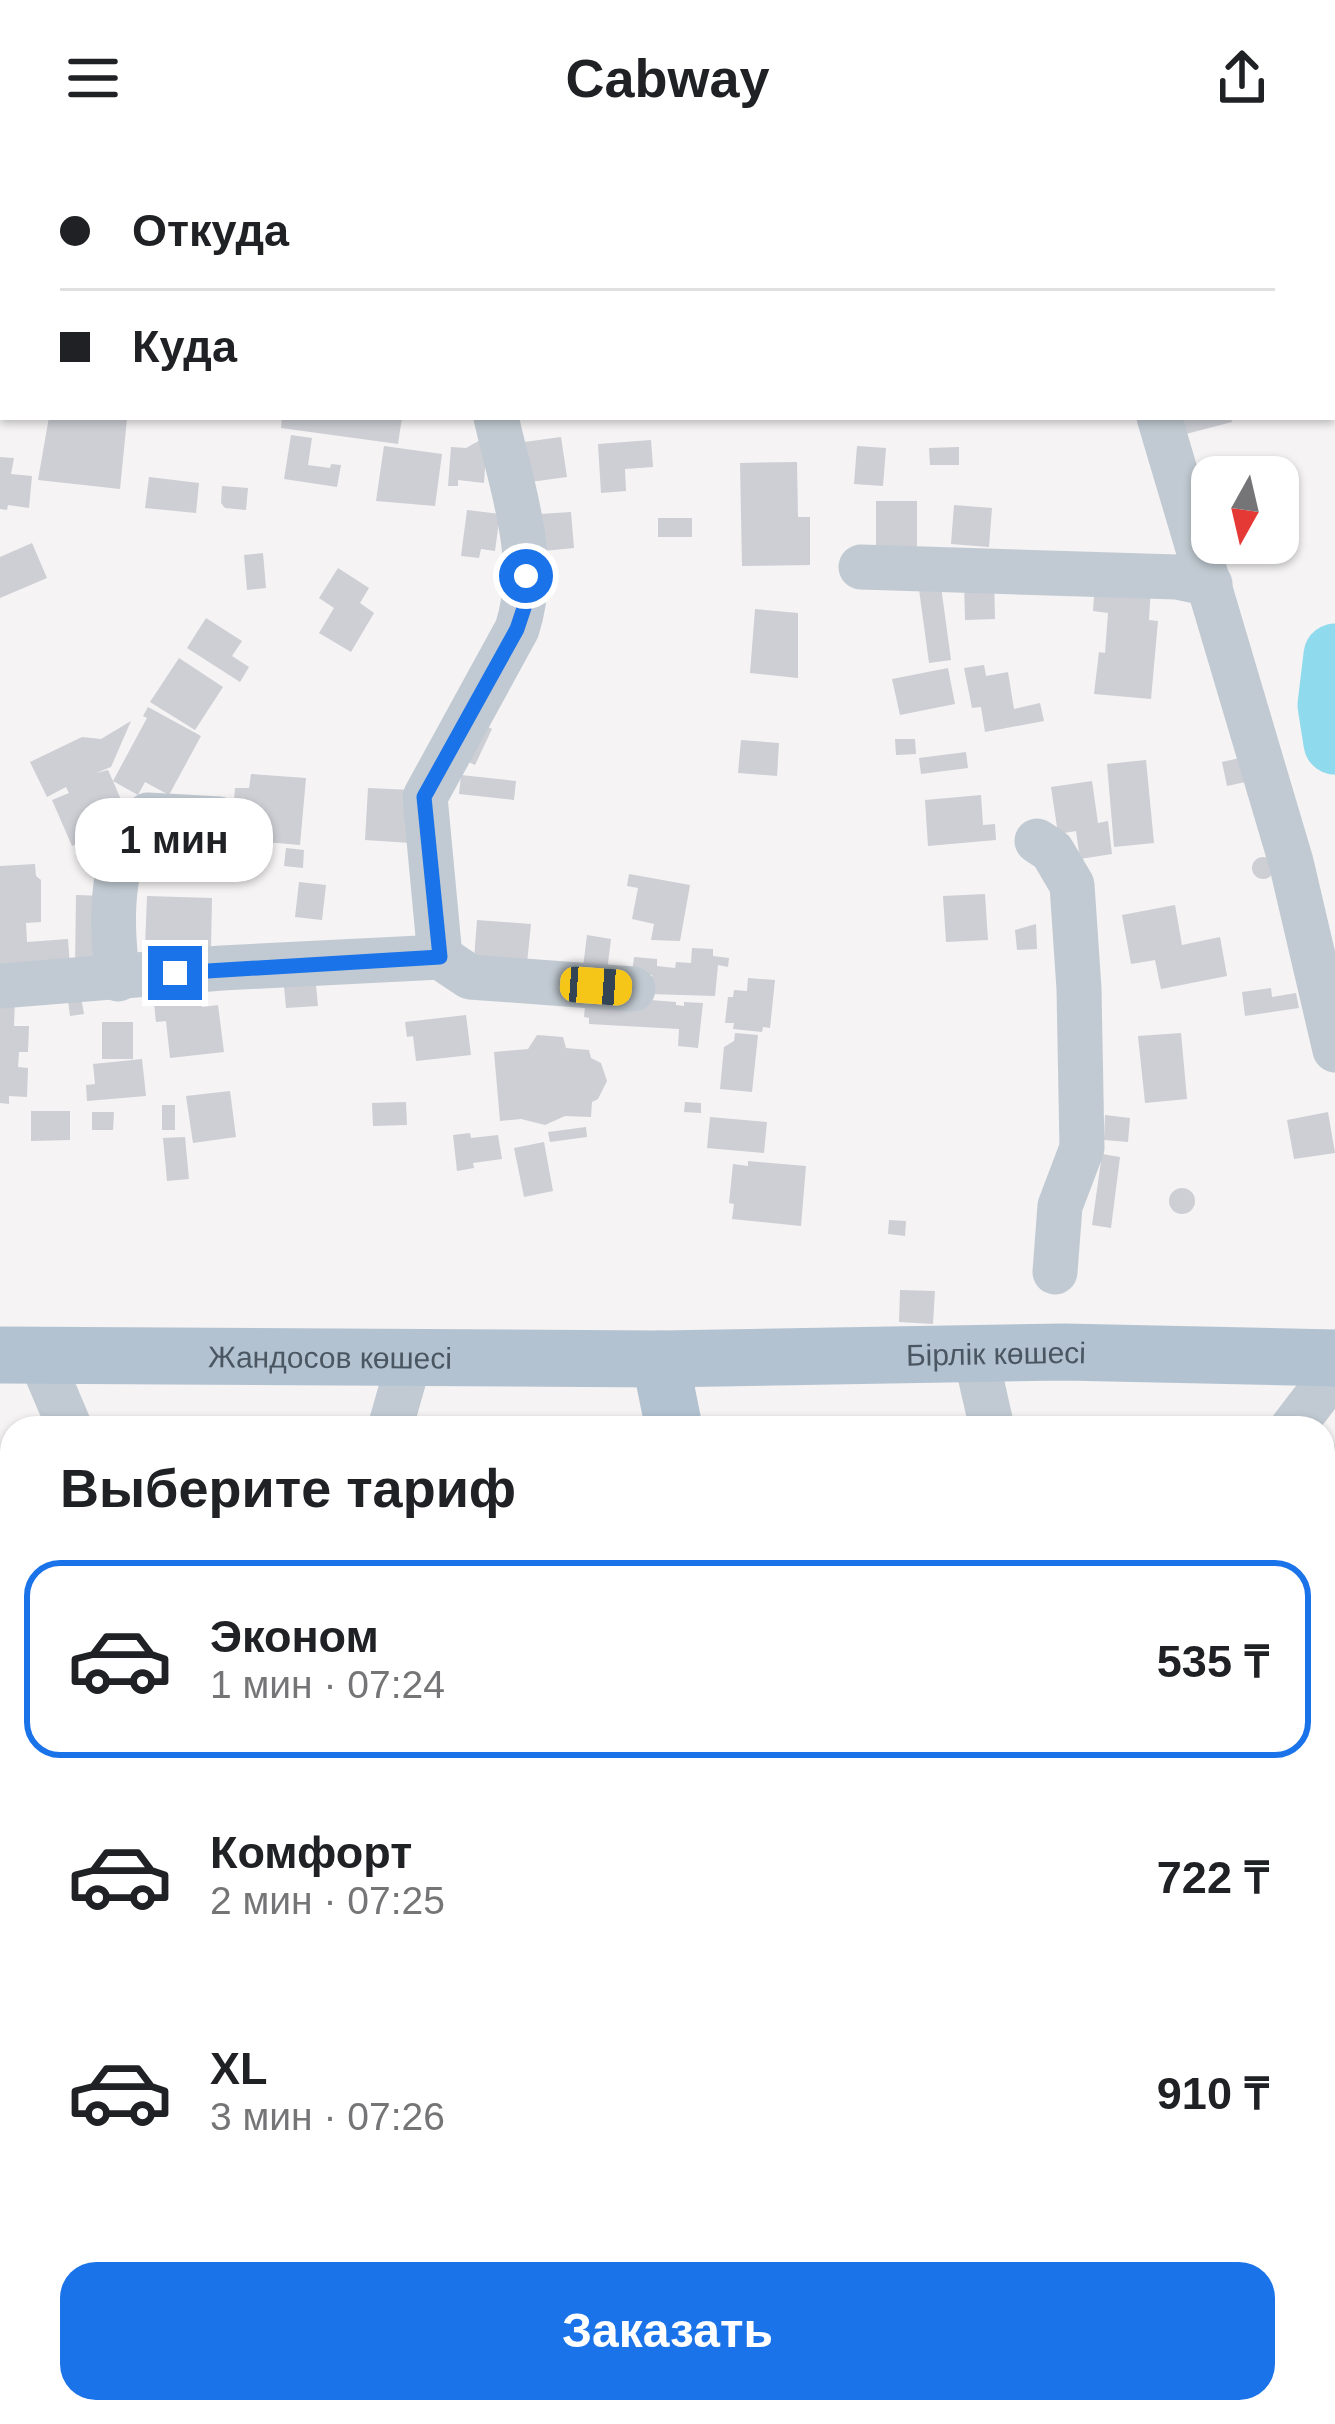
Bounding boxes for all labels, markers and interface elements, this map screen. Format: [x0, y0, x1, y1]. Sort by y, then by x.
icon: menu [60, 45, 126, 111]
icon: share [1209, 45, 1275, 111]
text: Cabway [565, 48, 770, 108]
text: Откуда [132, 205, 289, 256]
text: Куда [132, 321, 237, 372]
north arrow [1191, 456, 1299, 564]
map controls [1191, 456, 1299, 564]
route start [499, 549, 553, 603]
callout: 1 мин [76, 799, 274, 883]
text: 1 мин [120, 818, 228, 861]
route end [148, 946, 202, 1000]
car [559, 966, 633, 1006]
street label: Бірлік көшесі [906, 1335, 1086, 1371]
street label: Жандосов көшесі [208, 1340, 452, 1374]
text: Выберите тариф [60, 1458, 516, 1518]
icon: car [66, 1605, 174, 1713]
text: Эконом [210, 1611, 379, 1662]
text: 535 ₸ [1157, 1636, 1269, 1687]
text: 1 мин · 07:24 [210, 1663, 445, 1706]
icon: car [66, 1821, 174, 1929]
text: Комфорт [210, 1827, 412, 1878]
text: 722 ₸ [1157, 1852, 1269, 1903]
text: 2 мин · 07:25 [210, 1879, 445, 1922]
icon: car [66, 2037, 174, 2145]
text: XL [210, 2043, 268, 2094]
text: 910 ₸ [1157, 2068, 1269, 2119]
text: 3 мин · 07:26 [210, 2095, 445, 2138]
button: Заказать [60, 2262, 1275, 2400]

